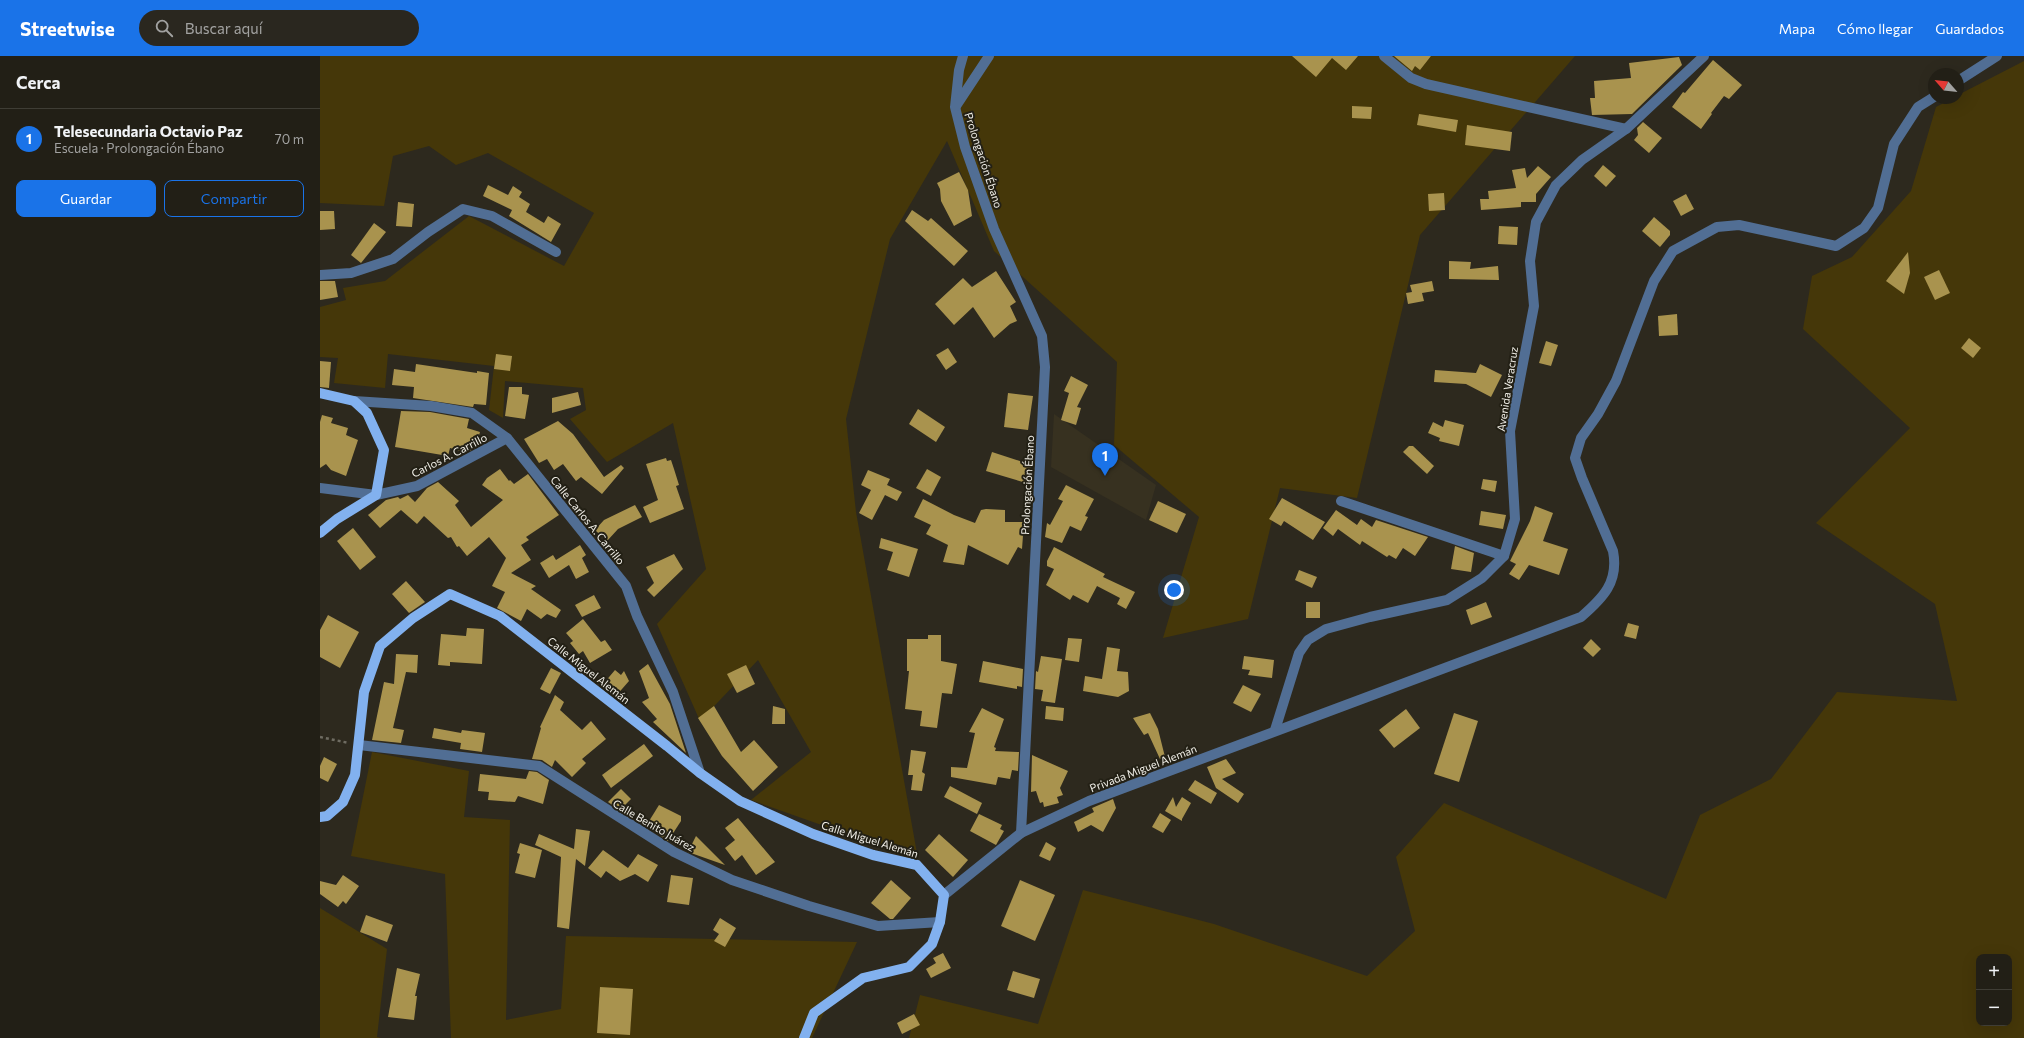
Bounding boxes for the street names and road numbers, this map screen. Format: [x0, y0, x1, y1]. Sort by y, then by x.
street label: Prolongación Ébano [962, 110, 1007, 210]
street label: Avenida Veracruz [1494, 345, 1520, 432]
street label: Carlos A. Carrillo [409, 430, 489, 480]
street label: Prolongación Ébano [1017, 434, 1036, 535]
street label: Calle Carlos A. Carrillo [548, 473, 628, 567]
street label: Calle Miguel Alemán [545, 634, 633, 706]
street label: Privada Miguel Alemán [1088, 742, 1198, 794]
street label: Calle Benito Juárez [610, 796, 698, 855]
street label: Calle Miguel Alemán [820, 818, 920, 860]

